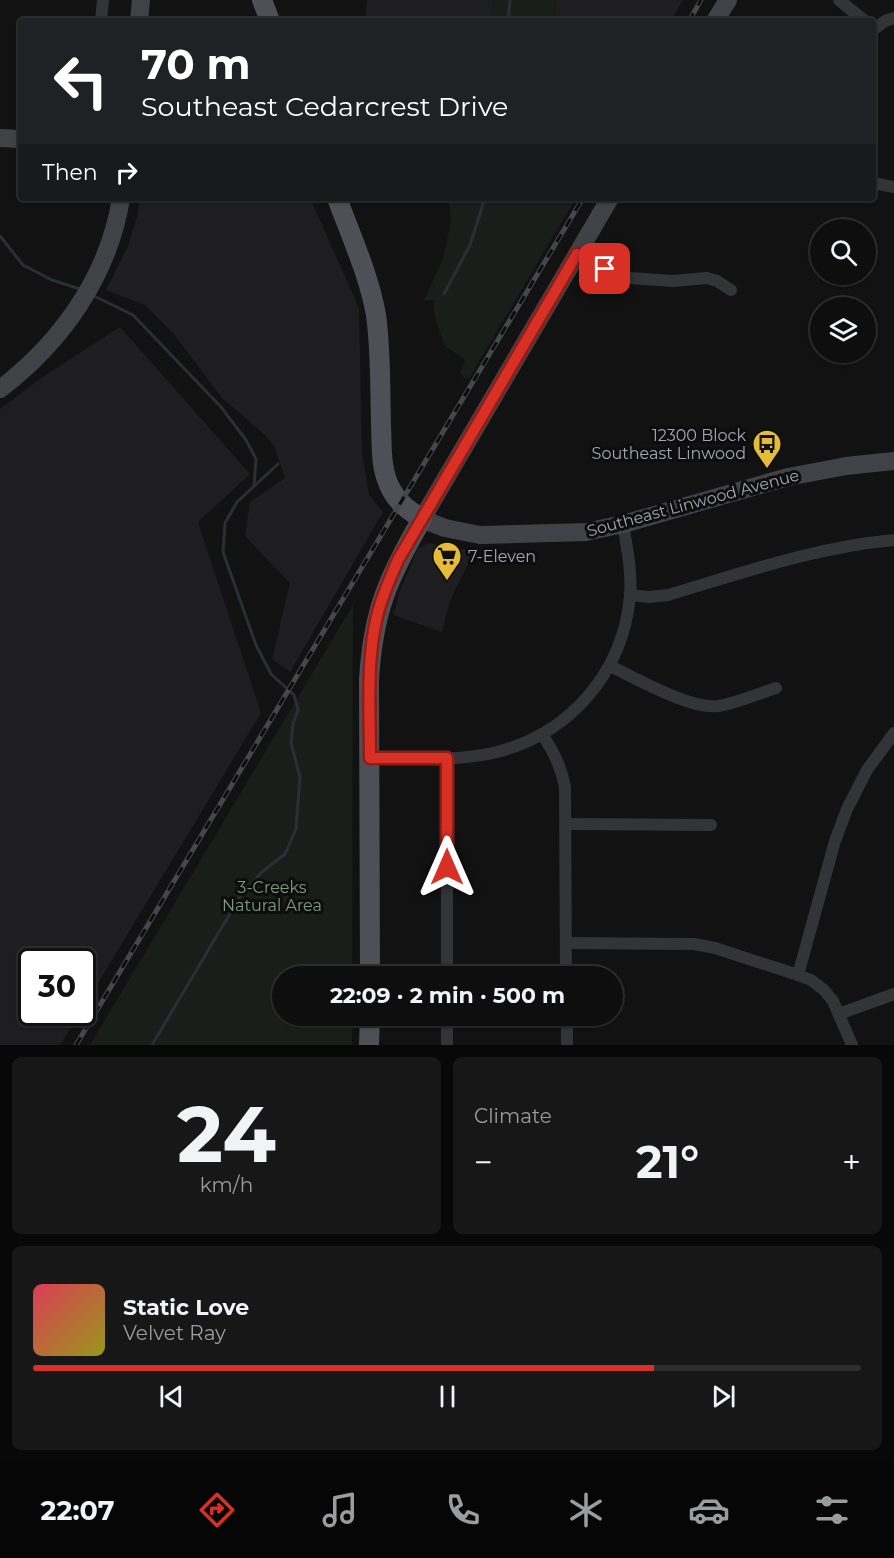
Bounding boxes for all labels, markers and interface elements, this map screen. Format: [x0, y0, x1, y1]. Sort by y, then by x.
text: 70 m [141, 38, 251, 90]
icon: left [42, 42, 120, 120]
text: Southeast Cedarcrest Drive [141, 90, 508, 123]
icon: right [110, 156, 143, 189]
text: Then [42, 159, 98, 186]
map controls [810, 219, 876, 363]
button: search [810, 219, 876, 285]
pin [579, 243, 630, 294]
icon: arrive [588, 252, 621, 285]
button: layers [810, 297, 876, 363]
place label: 12300 Block Southeast Linwood [592, 426, 746, 463]
bus stop icon: 12300 Block Southeast Linwood [751, 428, 783, 470]
street label: Southeast Linwood Avenue [585, 465, 801, 541]
supermarket icon: 7-Eleven [431, 540, 463, 582]
place label: 7-Eleven [468, 547, 536, 566]
position arrow [415, 835, 479, 899]
park label: 3-Creeks Natural Area [222, 878, 322, 915]
speed limit sign: 30 [18, 948, 96, 1026]
text: 22:09 · 2 min · 500 m [330, 982, 565, 1009]
text: 24 [177, 1086, 276, 1182]
text: Climate [474, 1104, 552, 1128]
text: 21° [636, 1134, 699, 1189]
text: − [474, 1142, 493, 1182]
text: + [842, 1142, 861, 1182]
text: km/h [200, 1173, 253, 1197]
text: Static Love [123, 1294, 249, 1321]
text: Velvet Ray [123, 1321, 226, 1345]
icon: previous [155, 1380, 188, 1413]
icon: pause [431, 1380, 464, 1413]
icon: next [707, 1380, 740, 1413]
icon: directions [196, 1489, 238, 1531]
icon: music [319, 1489, 361, 1531]
icon: phone [442, 1489, 484, 1531]
icon: climate [565, 1489, 607, 1531]
icon: car [688, 1489, 730, 1531]
icon: filters [811, 1489, 853, 1531]
text: 22:07 [41, 1494, 114, 1527]

